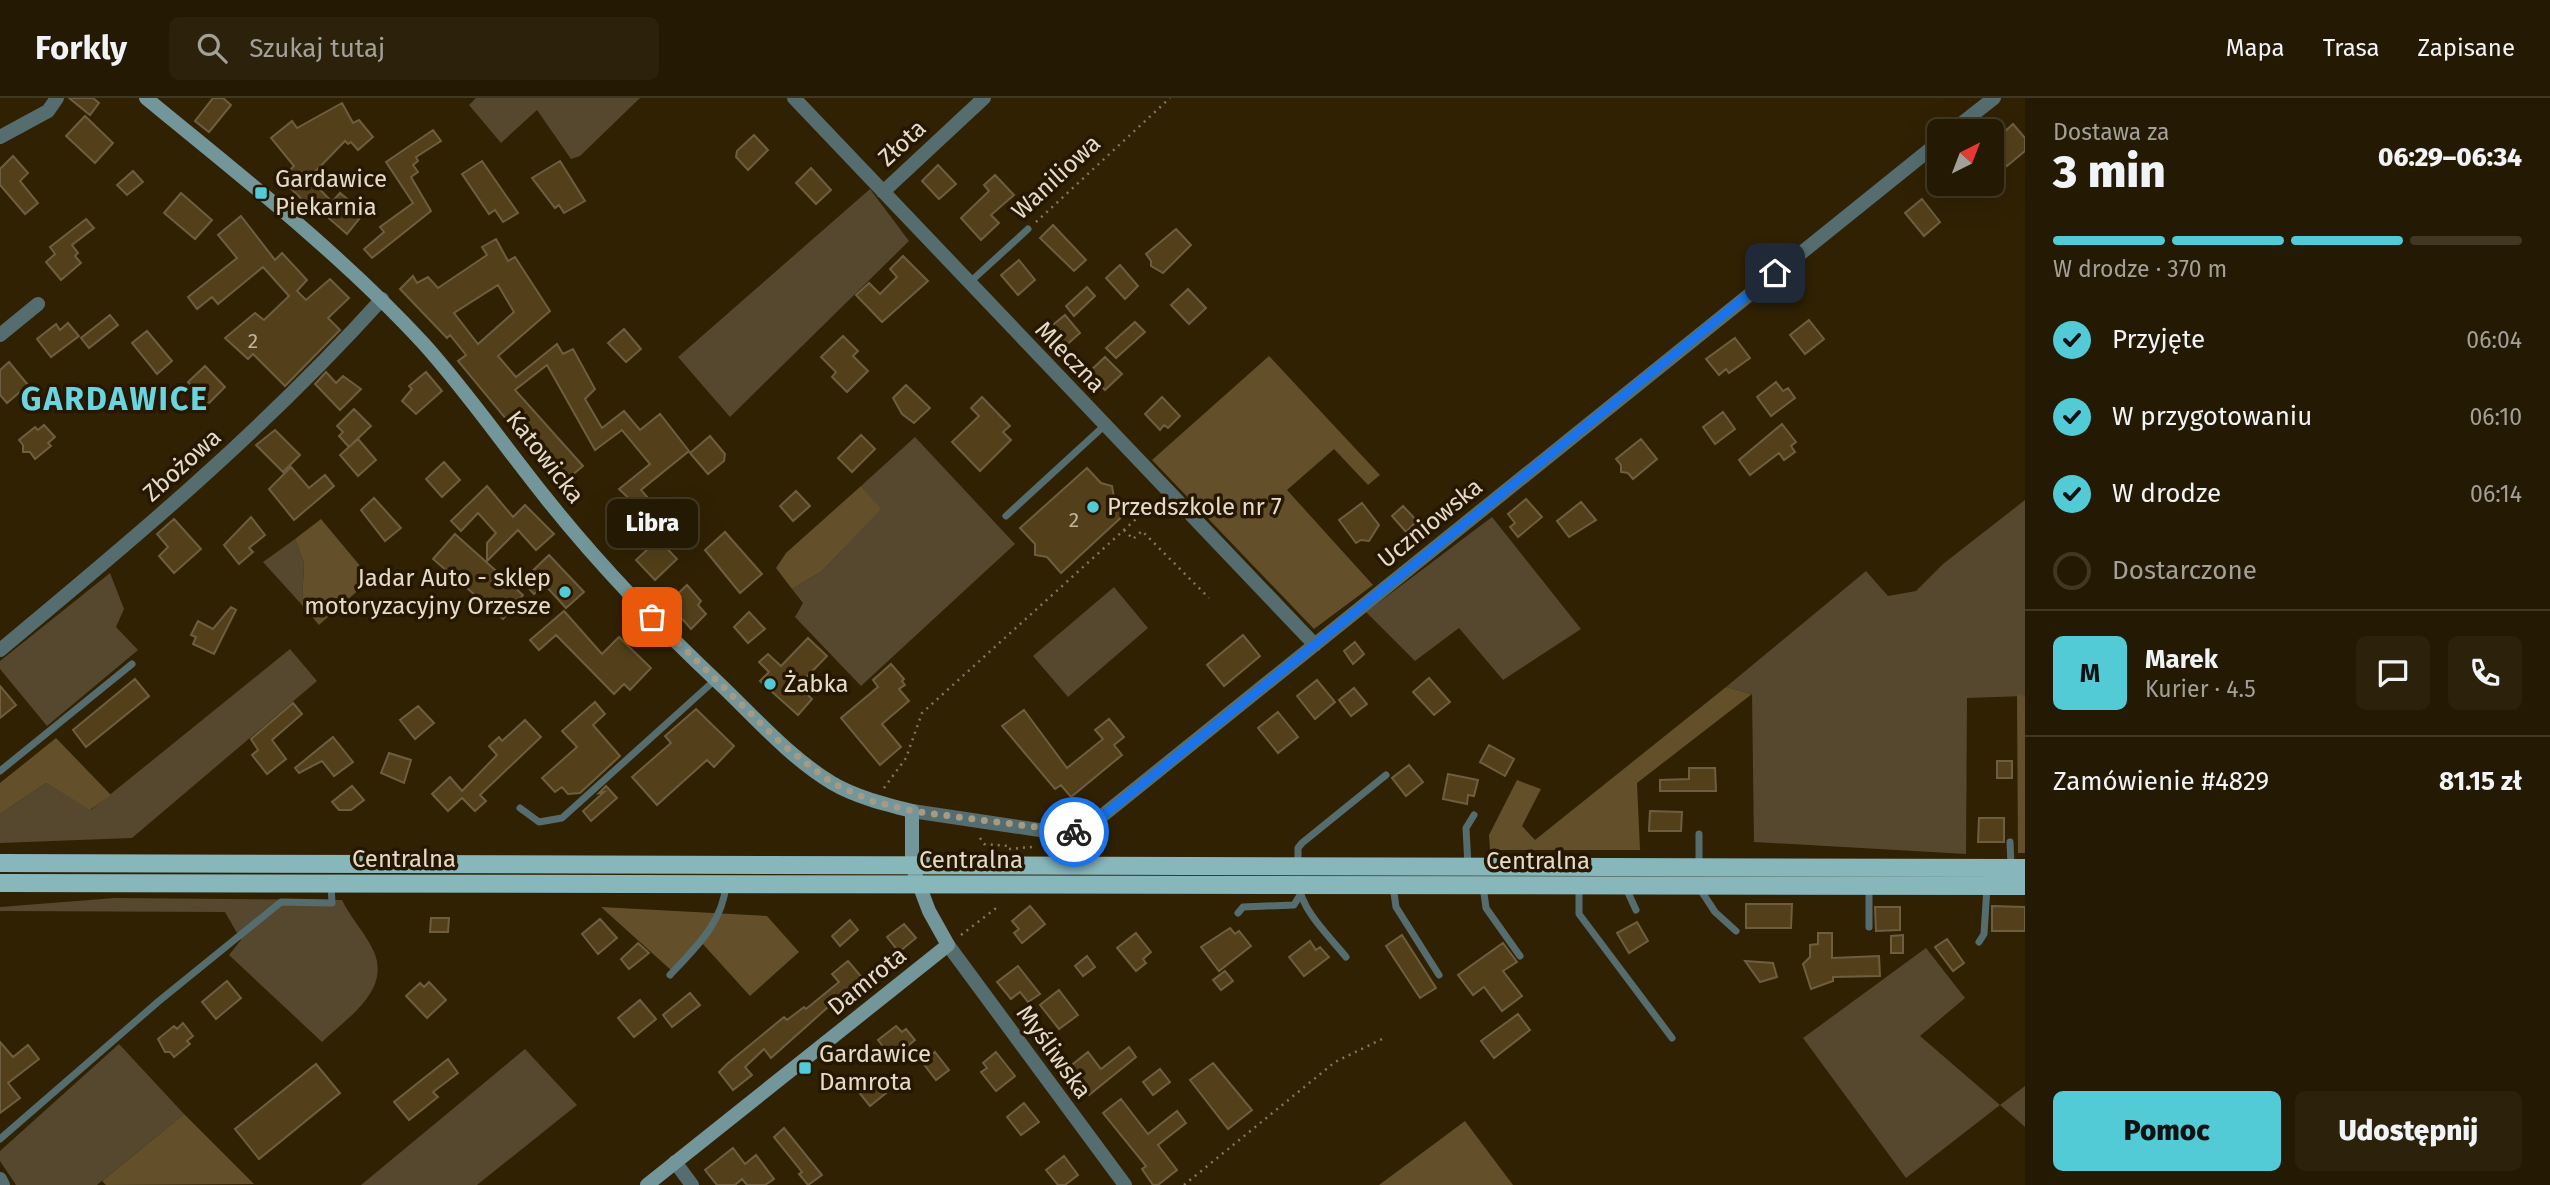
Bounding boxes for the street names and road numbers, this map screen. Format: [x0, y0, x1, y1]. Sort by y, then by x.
street label: Złota [872, 114, 932, 172]
street label: Waniliowa [1006, 129, 1106, 225]
street label: Mleczna [1029, 316, 1111, 398]
street label: Katowicka [500, 405, 590, 509]
street label: Zbożowa [137, 423, 227, 507]
street label: Uczniowska [1372, 472, 1488, 574]
street label: Centralna [352, 845, 456, 873]
street label: Centralna [919, 846, 1023, 874]
street label: Centralna [1486, 847, 1590, 875]
street label: Damrota [822, 941, 912, 1021]
street label: Myśliwska [1011, 1000, 1097, 1104]

